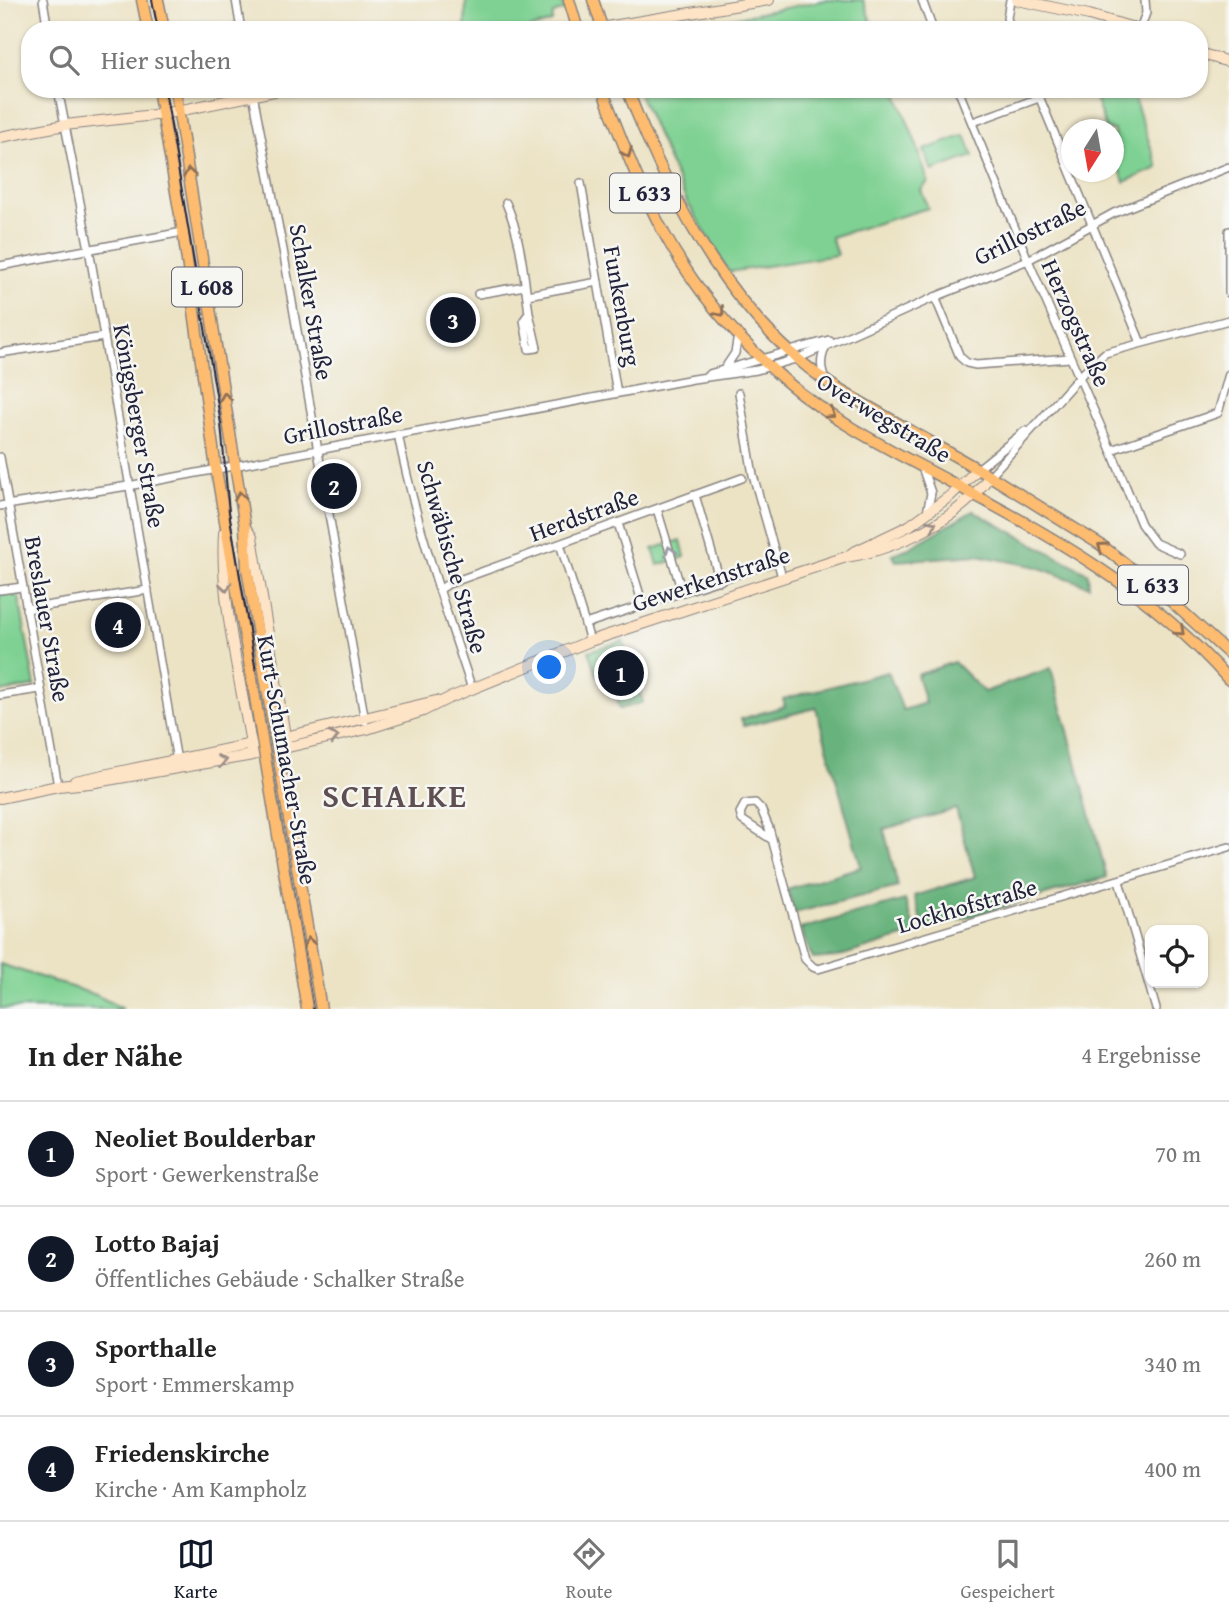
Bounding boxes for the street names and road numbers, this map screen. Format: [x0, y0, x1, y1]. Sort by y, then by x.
road number: L 633 [610, 174, 680, 212]
street label: Grillostraße [968, 189, 1092, 274]
street label: Schalker Straße [281, 221, 342, 383]
street label: Funkenburg [595, 243, 650, 369]
street label: Herzogstraße [1033, 254, 1120, 392]
road number: L 608 [172, 268, 242, 306]
street label: Königsberger Straße [104, 321, 175, 531]
street label: Overwegstraße [810, 364, 958, 472]
street label: Grillostraße [280, 396, 406, 453]
street label: Schwäbische Straße [408, 456, 497, 658]
street label: Herdstraße [524, 479, 643, 550]
street label: Breslauer Straße [16, 533, 79, 705]
street label: Gewerkenstraße [627, 537, 794, 620]
road number: L 633 [1118, 566, 1188, 604]
street label: Kurt-Schumacher-Straße [248, 632, 327, 887]
street label: Lockhofstraße [893, 869, 1041, 942]

